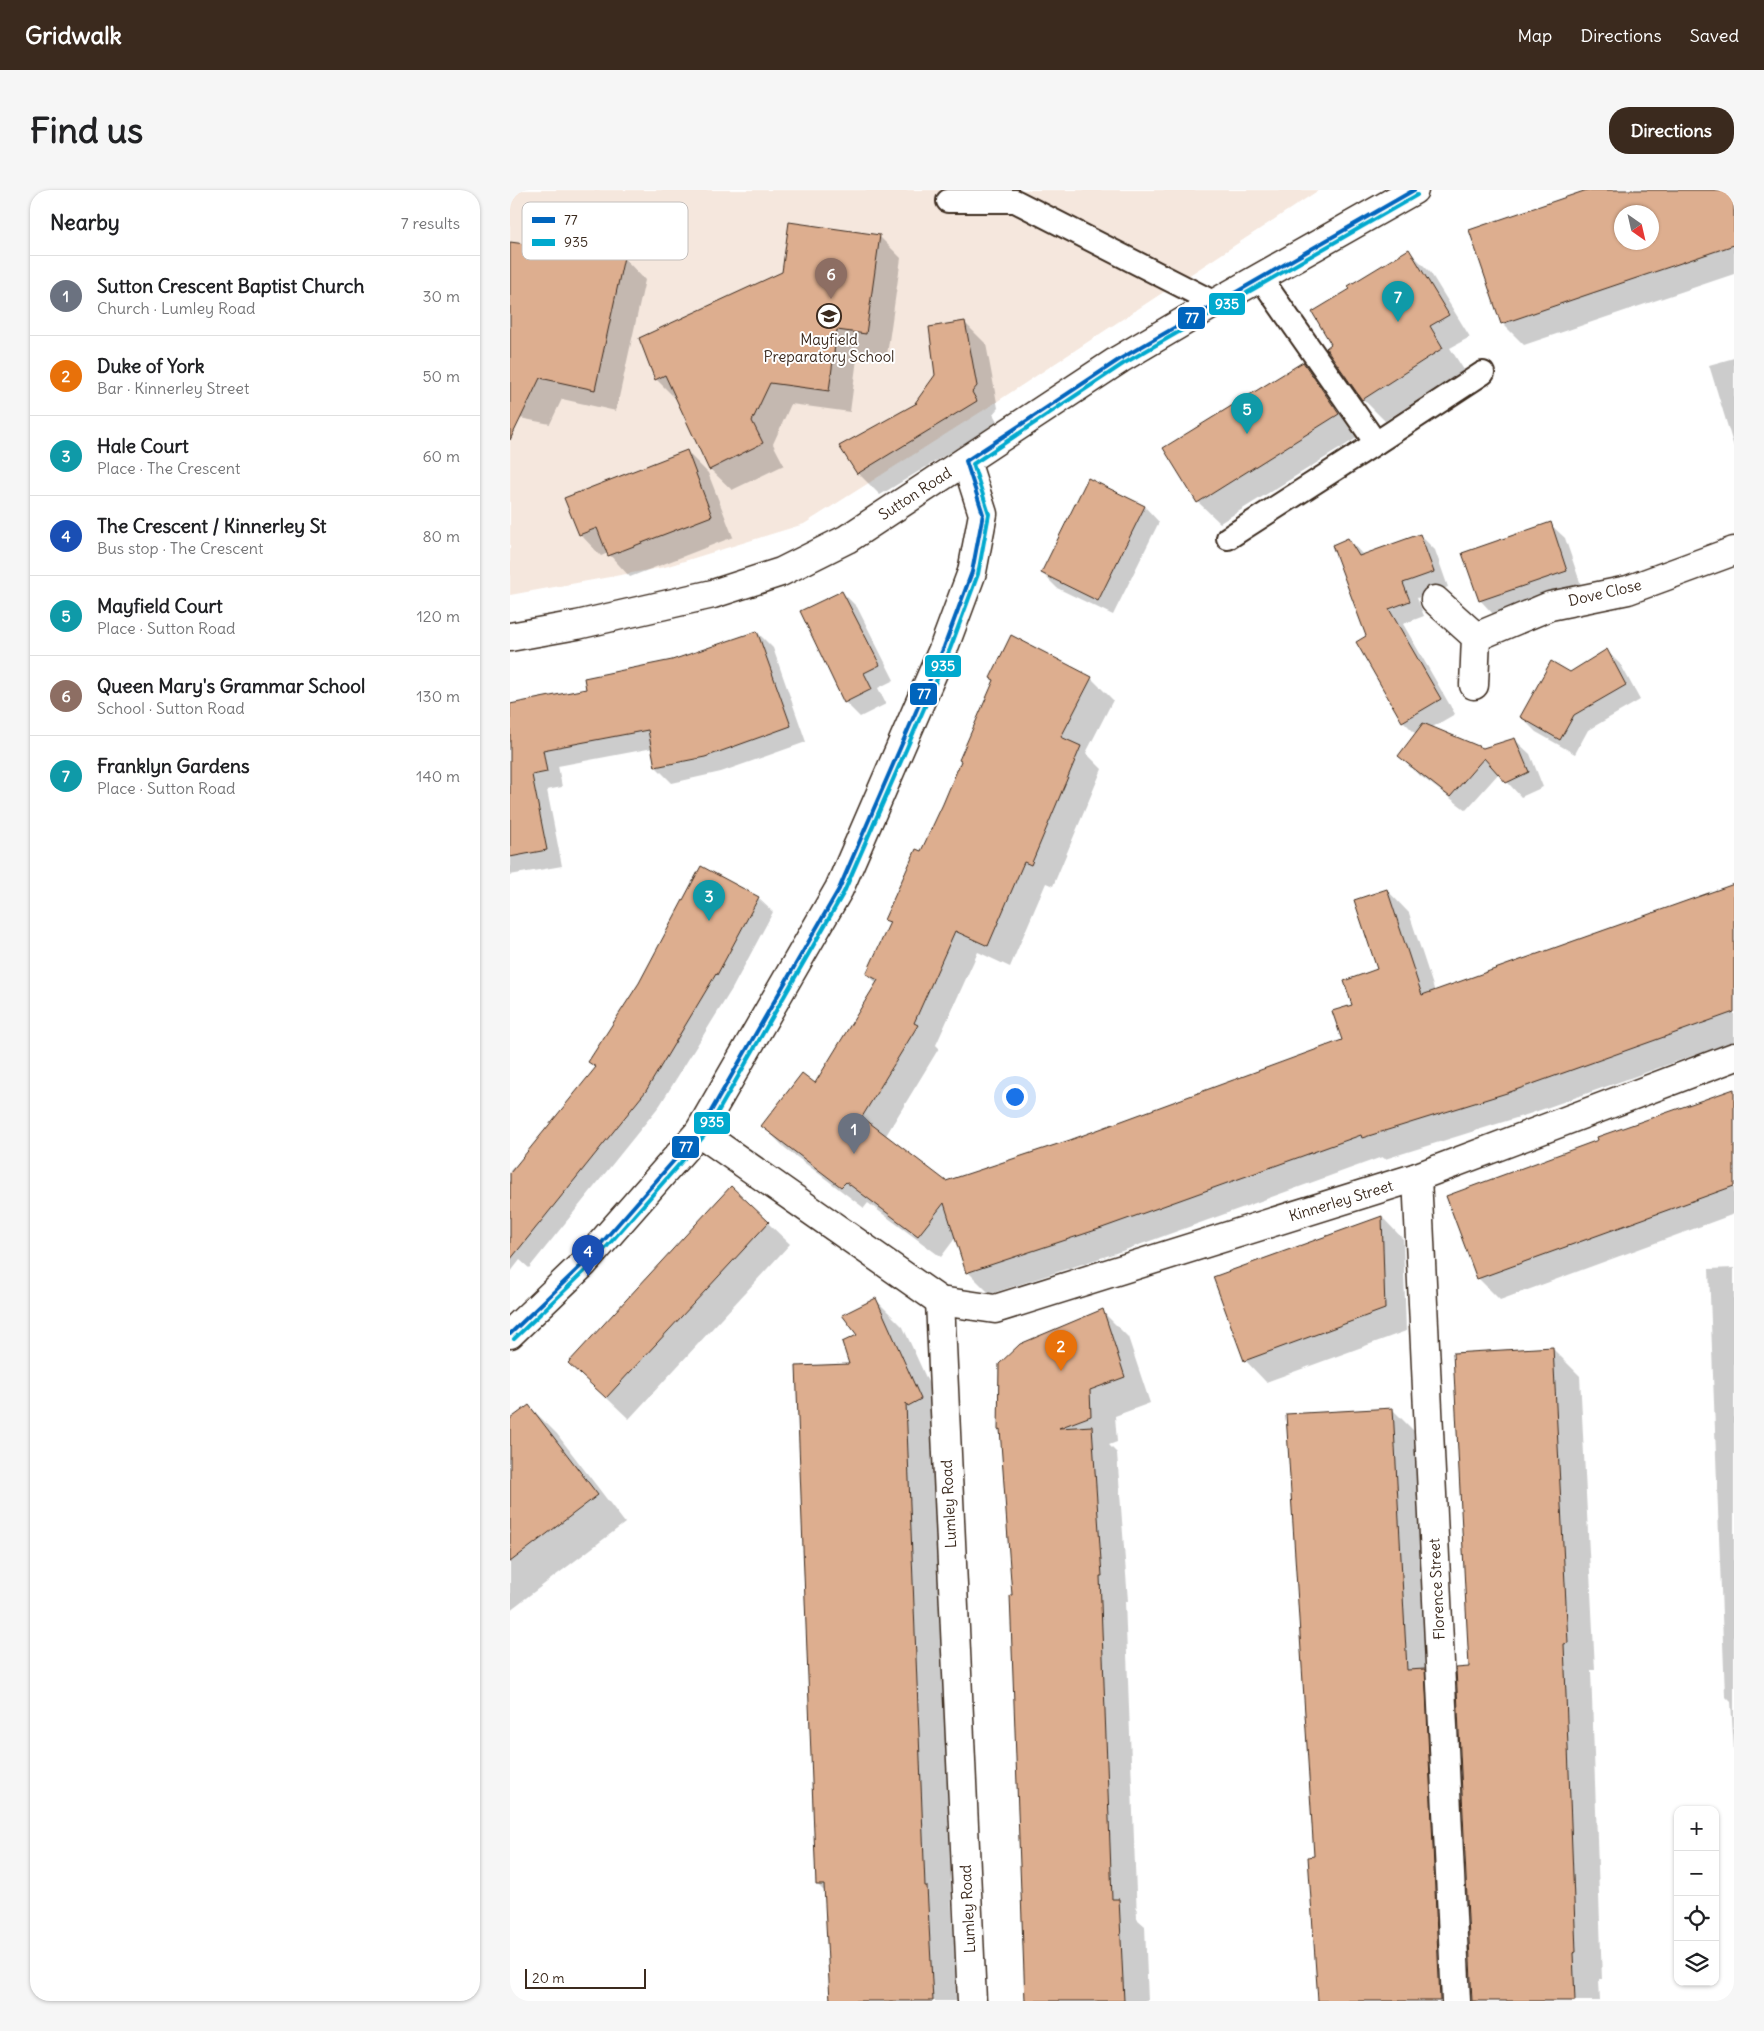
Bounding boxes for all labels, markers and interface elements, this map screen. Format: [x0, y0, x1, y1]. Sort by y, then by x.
text: Gridwalk [25, 20, 122, 50]
text: Map [1517, 24, 1552, 47]
text: Directions [1580, 24, 1662, 47]
text: Saved [1690, 24, 1739, 47]
button: Directions [1609, 107, 1734, 154]
text: Find us [30, 108, 143, 152]
legend [522, 202, 688, 260]
north arrow [1614, 205, 1659, 250]
text: Nearby [50, 209, 120, 236]
text: 77 [564, 211, 578, 229]
text: 7 results [401, 213, 460, 233]
text: 935 [564, 233, 588, 251]
pin: 6 [815, 258, 847, 299]
text: Sutton Crescent Baptist Church [97, 274, 364, 298]
pin: 7 [1382, 281, 1414, 322]
text: 1 [63, 286, 69, 306]
text: 30 m [423, 286, 460, 306]
line badge: 935 [1208, 292, 1246, 316]
text: 935 [1215, 295, 1239, 313]
text: Church · Lumley Road [97, 298, 255, 318]
school or university icon: Mayfield Preparatory School [816, 303, 842, 329]
line badge: 77 [1177, 306, 1206, 330]
text: 77 [1185, 309, 1199, 327]
place label: Mayfield Preparatory School [764, 330, 894, 366]
text: Duke of York [97, 354, 205, 378]
text: 2 [62, 366, 70, 386]
text: 50 m [422, 366, 460, 386]
text: Bar · Kinnerley Street [97, 378, 249, 398]
pin: 5 [1231, 393, 1263, 434]
text: Hale Court [97, 434, 189, 458]
text: 3 [61, 446, 71, 466]
text: 60 m [422, 446, 460, 466]
text: Place · The Crescent [97, 458, 240, 478]
street label: Sutton Road [875, 463, 955, 524]
text: The Crescent / Kinnerley St [97, 514, 326, 538]
text: 4 [61, 526, 71, 546]
text: 80 m [422, 526, 460, 546]
text: Bus stop · The Crescent [97, 538, 263, 558]
street label: Dove Close [1566, 575, 1643, 610]
text: Mayfield Court [97, 594, 223, 618]
text: 5 [61, 606, 71, 626]
text: 120 m [417, 606, 460, 626]
text: Place · Sutton Road [97, 618, 236, 638]
line badge: 935 [924, 654, 962, 678]
text: 935 [931, 657, 955, 675]
text: Queen Mary's Grammar School [97, 674, 365, 698]
line badge: 77 [909, 682, 938, 706]
text: 77 [917, 685, 931, 703]
text: 6 [61, 686, 71, 706]
text: 130 m [416, 686, 460, 706]
text: School · Sutton Road [97, 698, 245, 718]
text: Franklyn Gardens [97, 754, 250, 778]
text: 7 [62, 766, 70, 786]
text: 140 m [416, 766, 460, 786]
text: Place · Sutton Road [97, 778, 236, 798]
pin: 3 [693, 880, 725, 921]
your location [1002, 1084, 1028, 1110]
line badge: 935 [693, 1111, 731, 1135]
text: 935 [700, 1113, 724, 1131]
pin: 1 [838, 1113, 870, 1154]
line badge: 77 [671, 1135, 700, 1159]
text: 77 [679, 1138, 693, 1156]
street label: Kinnerley Street [1287, 1176, 1395, 1225]
pin: 4 [572, 1235, 604, 1276]
pin: 2 [1045, 1330, 1077, 1371]
street label: Lumley Road [937, 1459, 960, 1549]
street label: Florence Street [1424, 1538, 1449, 1640]
map controls [1674, 1806, 1719, 1986]
button: + [1674, 1806, 1719, 1851]
button: − [1674, 1851, 1719, 1896]
street label: Lumley Road [956, 1864, 979, 1954]
button: locate [1674, 1896, 1719, 1941]
button: layers [1674, 1941, 1719, 1986]
scale bar [525, 1966, 646, 1989]
text: 20 m [532, 1969, 565, 1987]

